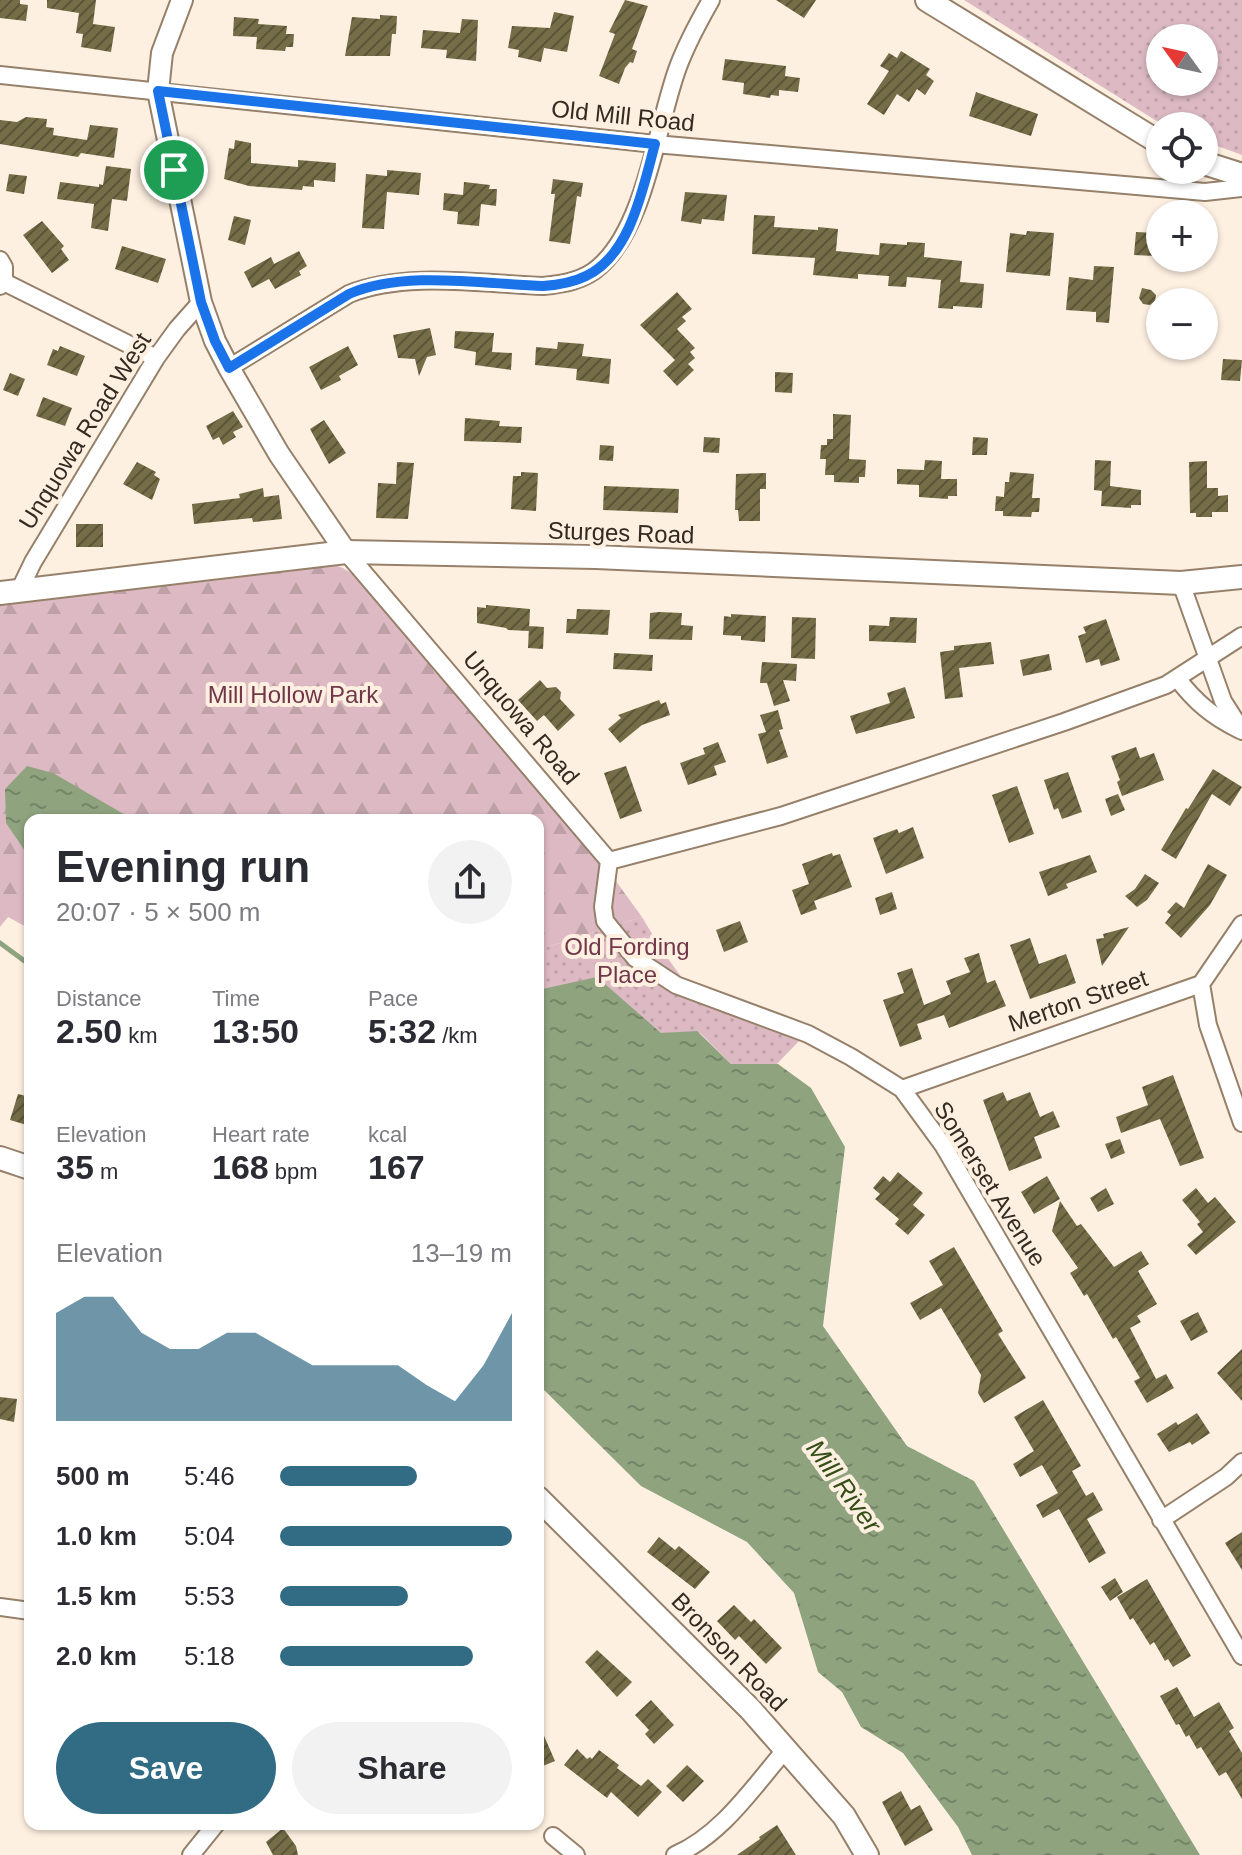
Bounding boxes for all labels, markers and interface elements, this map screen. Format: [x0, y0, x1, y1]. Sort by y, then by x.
north arrow [1146, 24, 1218, 96]
map controls [1146, 24, 1218, 360]
street label: Old Mill Road [550, 95, 696, 136]
button: locate [1146, 112, 1218, 184]
pin [140, 136, 208, 204]
icon: arrive [152, 148, 196, 192]
button: + [1146, 200, 1218, 272]
button: − [1146, 288, 1218, 360]
street label: Unquowa Road West [13, 327, 156, 534]
street label: Sturges Road [547, 516, 695, 549]
street label: Unquowa Road [458, 646, 585, 790]
park label: Mill Hollow Park [208, 681, 379, 708]
button: share [428, 840, 512, 924]
text: Evening run [56, 842, 310, 891]
text: 20:07 · 5 × 500 m [56, 897, 261, 927]
park label: Old Fording Place [564, 933, 690, 988]
street label: Merton Street [1005, 964, 1151, 1037]
text: Distance [56, 986, 142, 1011]
text: Time [212, 986, 260, 1011]
text: Pace [368, 986, 418, 1011]
text: 2.50 [56, 1012, 122, 1050]
text: 13:50 [212, 1012, 299, 1050]
text: 5:32 [368, 1012, 436, 1050]
text: km [122, 1023, 158, 1048]
text: /km [436, 1023, 478, 1048]
street label: Somerset Avenue [929, 1096, 1052, 1271]
text: Elevation [56, 1122, 147, 1147]
text: Heart rate [212, 1122, 310, 1147]
text: kcal [368, 1122, 407, 1147]
text: 35 [56, 1148, 94, 1186]
text: 168 [212, 1148, 269, 1186]
text: 167 [368, 1148, 425, 1186]
text: m [94, 1159, 118, 1184]
text: bpm [269, 1159, 318, 1184]
text: Elevation [56, 1238, 163, 1268]
text: 13–19 m [411, 1238, 512, 1268]
water label: Mill River [800, 1434, 888, 1539]
text: 500 m [56, 1461, 130, 1491]
text: 5:46 [184, 1461, 235, 1491]
text: 1.0 km [56, 1521, 137, 1551]
text: 5:04 [184, 1521, 235, 1551]
text: 1.5 km [56, 1581, 137, 1611]
text: 5:53 [184, 1581, 235, 1611]
street label: Bronson Road [666, 1587, 792, 1716]
text: 2.0 km [56, 1641, 137, 1671]
text: 5:18 [184, 1641, 235, 1671]
button: Save [56, 1722, 276, 1814]
button: Share [292, 1722, 512, 1814]

